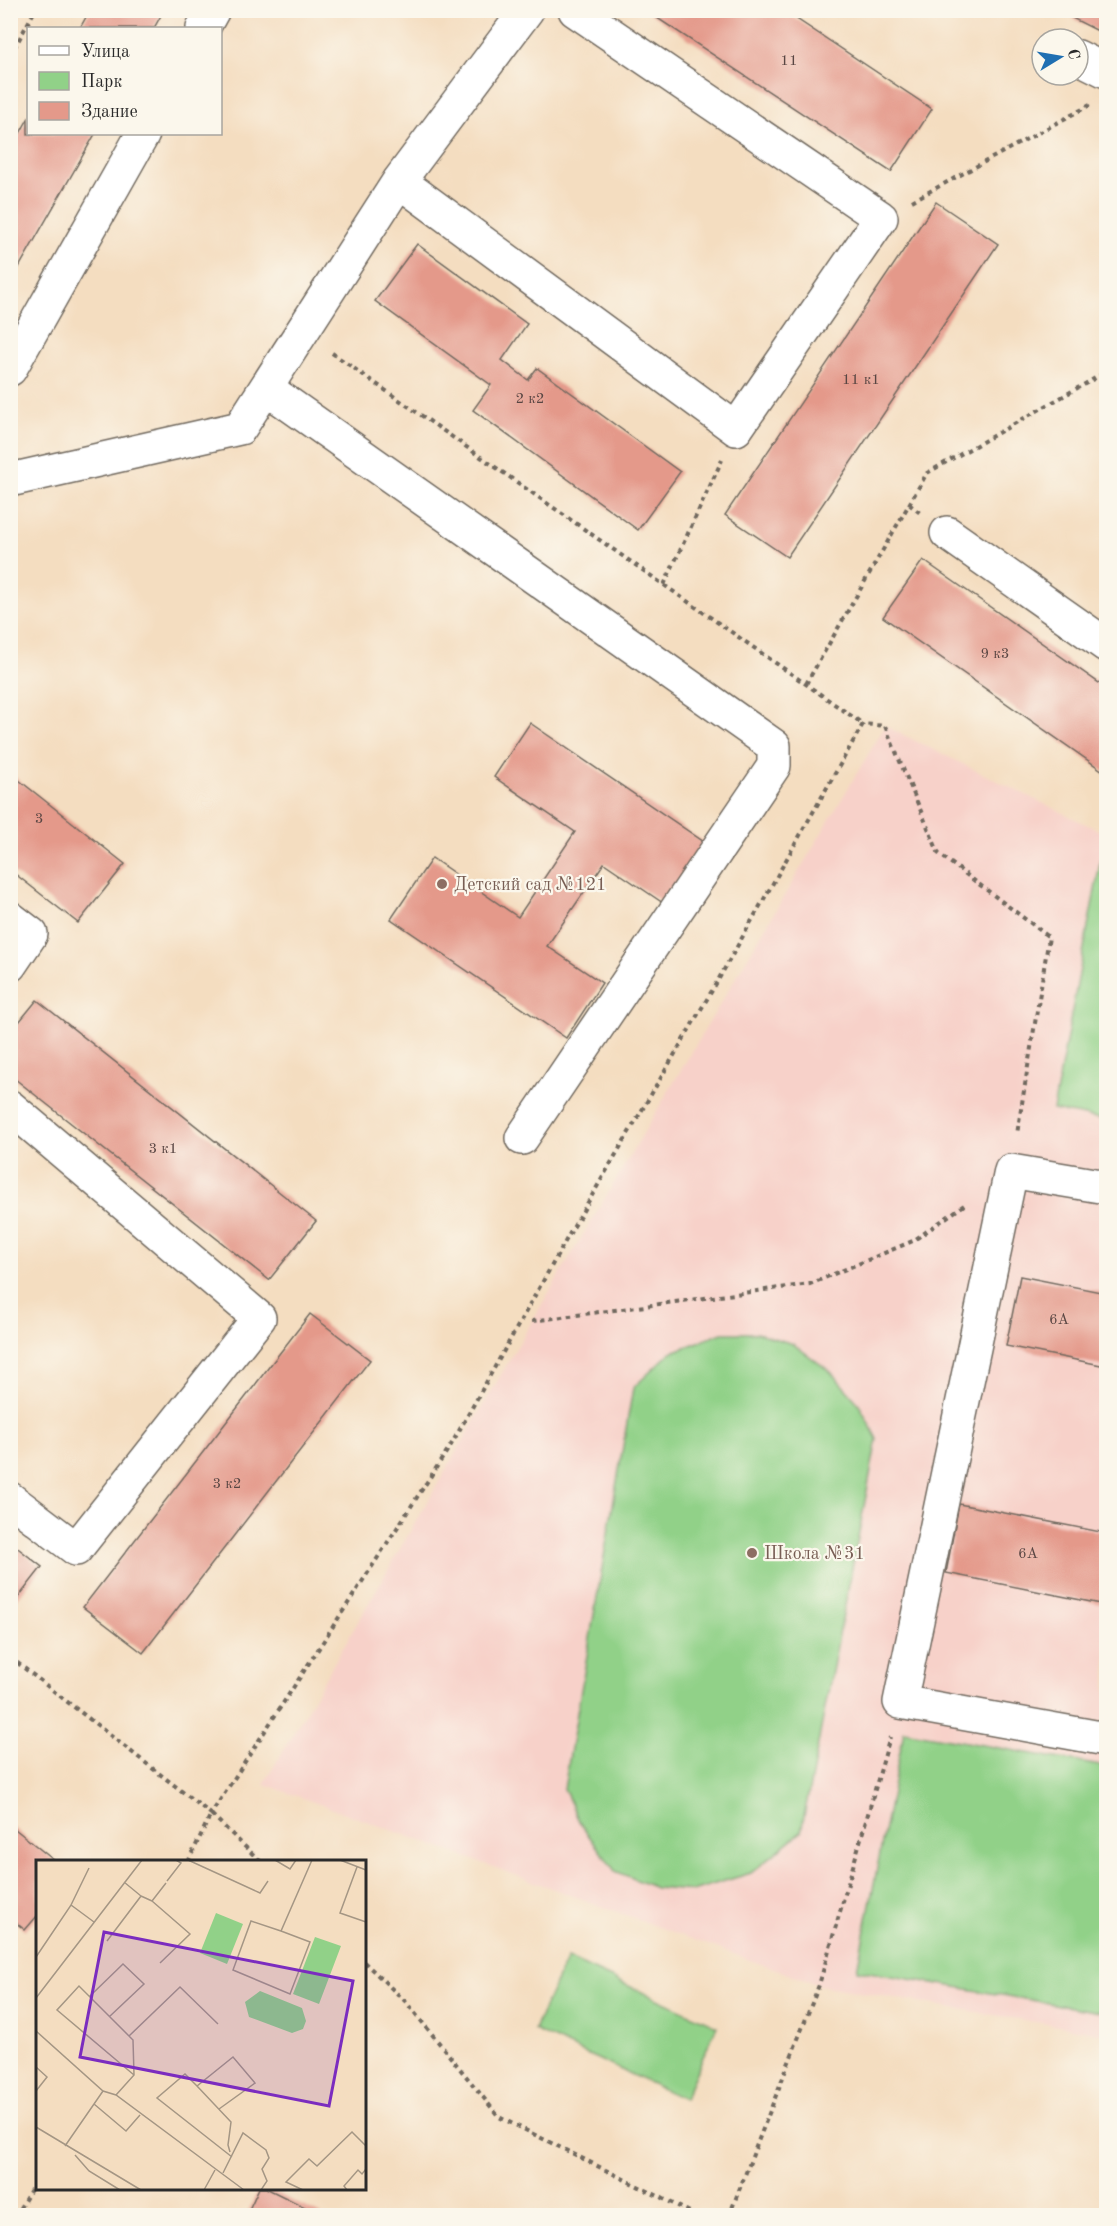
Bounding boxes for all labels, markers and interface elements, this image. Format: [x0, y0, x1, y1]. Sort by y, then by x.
legend [27, 27, 222, 135]
north arrow [1030, 27, 1090, 87]
text: Улица [81, 43, 130, 61]
text: С [1064, 48, 1082, 61]
house number: 11 [780, 54, 798, 69]
text: Парк [81, 73, 122, 91]
text: Здание [81, 103, 138, 121]
house number: 11 к1 [842, 373, 880, 388]
house number: 2 к2 [515, 392, 545, 407]
house number: 9 к3 [980, 647, 1010, 662]
house number: 3 [35, 812, 43, 827]
place label: Детский сад №121 [454, 876, 607, 894]
marker: Детский сад №121 [435, 877, 449, 891]
house number: 3 к1 [148, 1142, 178, 1157]
house number: 6А [1049, 1313, 1070, 1328]
house number: 3 к2 [212, 1477, 242, 1492]
place label: Школа №31 [764, 1545, 865, 1563]
marker: Школа №31 [745, 1546, 759, 1560]
house number: 6А [1018, 1547, 1039, 1562]
inset map [36, 1860, 366, 2190]

